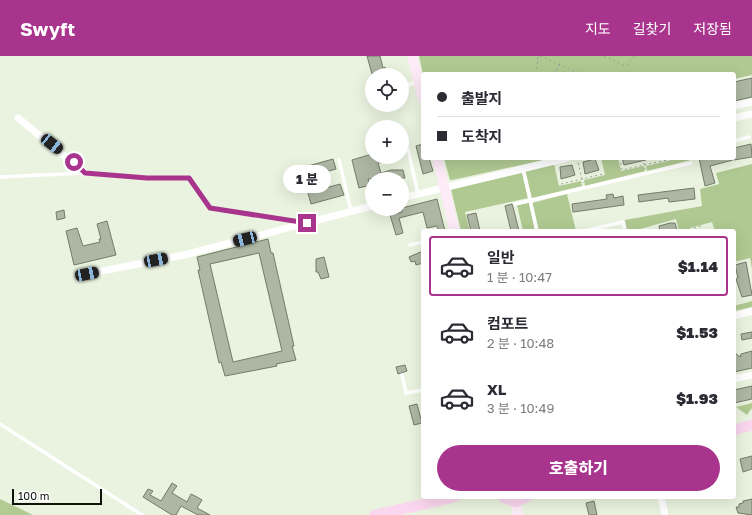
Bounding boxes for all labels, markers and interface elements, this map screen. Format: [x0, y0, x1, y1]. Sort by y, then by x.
text: Swyft [20, 17, 75, 40]
text: 지도 [585, 20, 611, 37]
text: 길찾기 [633, 20, 671, 37]
text: 저장됨 [693, 20, 732, 37]
map controls [365, 68, 409, 216]
button: locate [365, 68, 409, 112]
text: 출발지 [461, 89, 502, 107]
button: + [365, 120, 409, 164]
text: 도착지 [461, 127, 502, 145]
car [39, 132, 65, 156]
route start [65, 153, 83, 171]
callout: 1 분 [283, 165, 331, 193]
text: 1 분 [296, 171, 318, 187]
button: − [365, 172, 409, 216]
route end [298, 214, 316, 232]
car [232, 230, 258, 248]
icon: car [439, 248, 475, 284]
text: 일반 [487, 248, 515, 266]
car [143, 252, 169, 268]
text: $1.14 [678, 257, 718, 275]
car [74, 266, 100, 282]
text: 1 분 · 10:47 [487, 269, 552, 285]
icon: car [439, 314, 475, 350]
text: 컴포트 [487, 314, 528, 332]
text: $1.53 [676, 323, 718, 341]
text: 2 분 · 10:48 [487, 335, 554, 351]
icon: car [439, 380, 475, 416]
text: XL [487, 380, 506, 398]
text: $1.93 [676, 389, 718, 407]
text: 3 분 · 10:49 [487, 400, 554, 416]
button: 호출하기 [437, 445, 720, 491]
scale bar [12, 487, 102, 506]
text: 100 m [18, 489, 49, 502]

